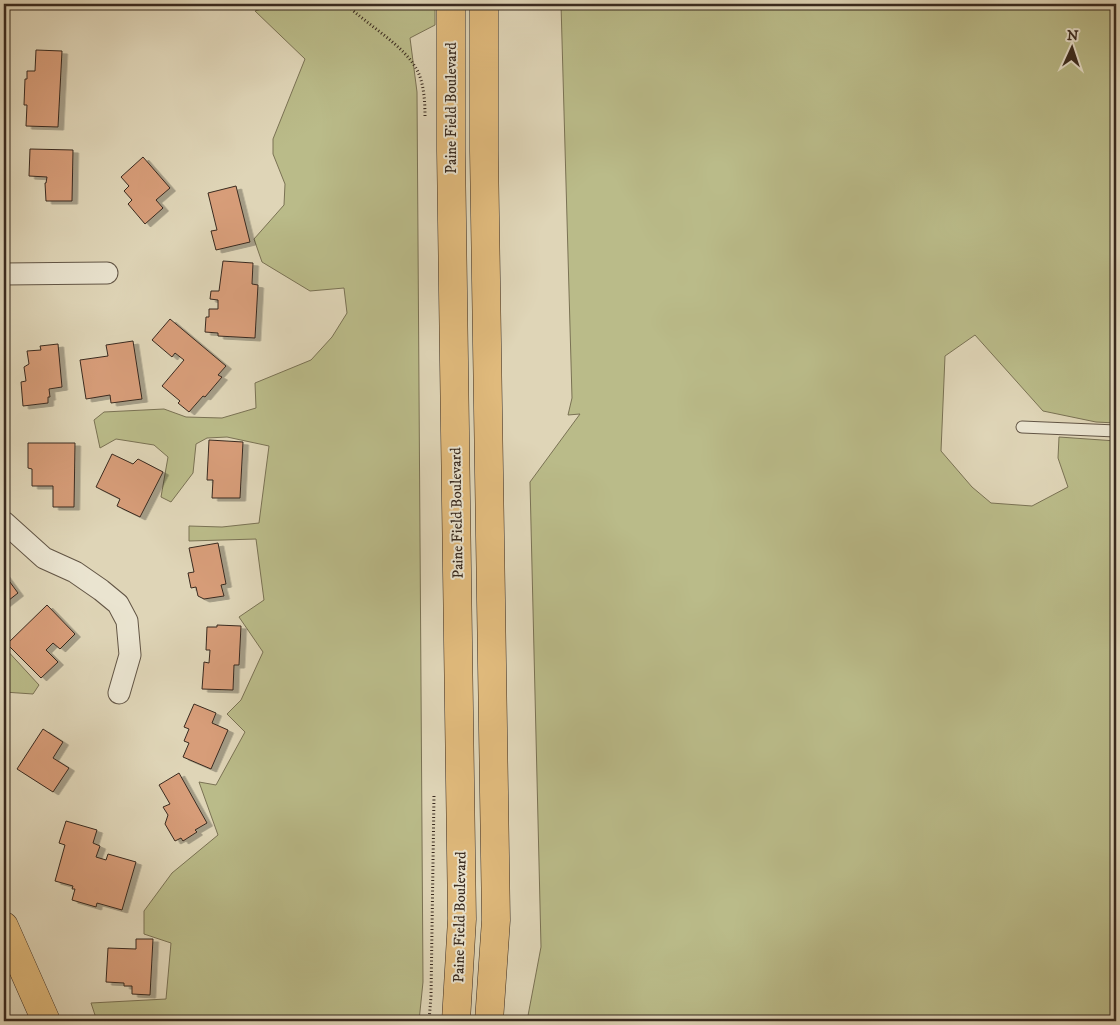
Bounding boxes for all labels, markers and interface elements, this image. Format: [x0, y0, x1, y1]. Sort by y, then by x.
north arrow [1048, 22, 1098, 72]
text: N [1066, 27, 1079, 45]
street label: Paine Field Boulevard [442, 42, 461, 174]
street label: Paine Field Boulevard [446, 447, 468, 579]
street label: Paine Field Boulevard [449, 851, 471, 983]

